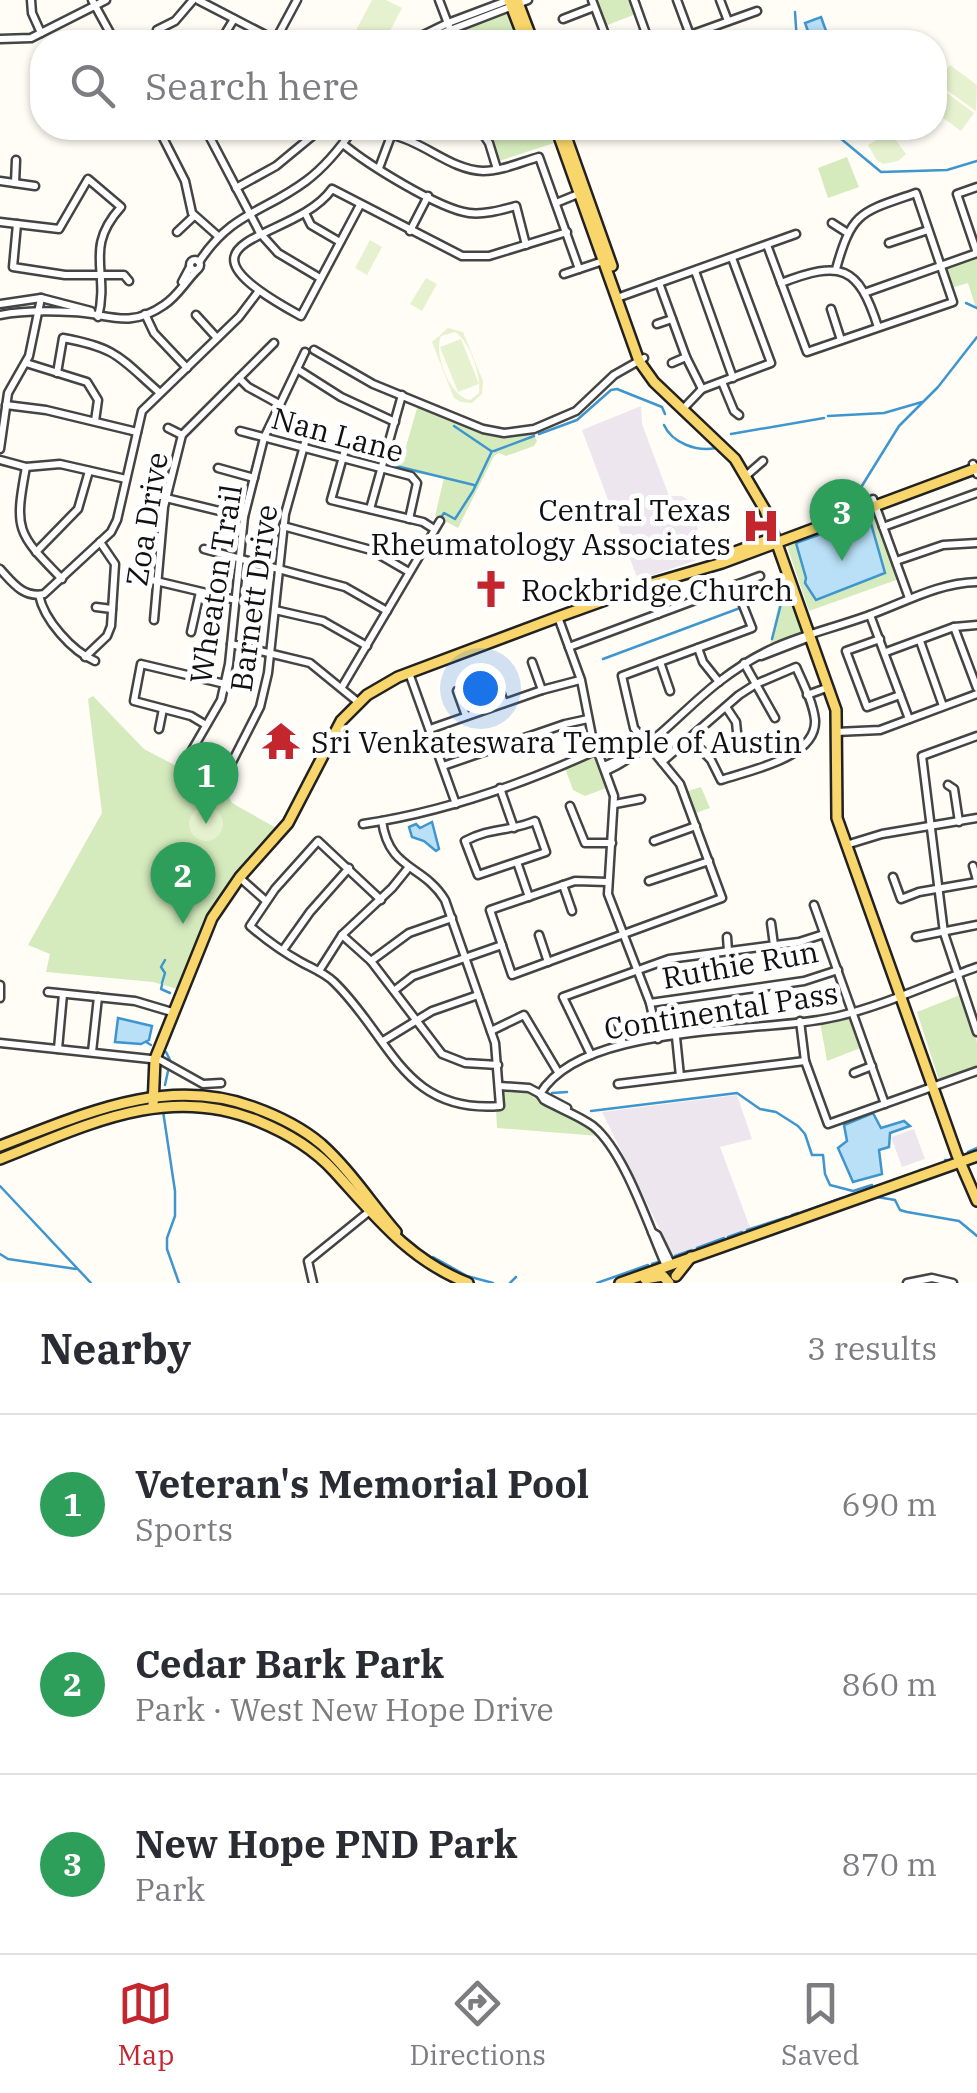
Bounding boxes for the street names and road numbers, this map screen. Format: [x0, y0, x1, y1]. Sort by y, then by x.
street label: Nan Lane [268, 398, 408, 470]
street label: Zoa Drive [116, 449, 176, 589]
street label: Wheaton Trail [180, 482, 250, 686]
street label: Barnett Drive [221, 502, 285, 694]
street label: Ruthie Run [659, 931, 821, 997]
street label: Continental Pass [601, 972, 841, 1048]

